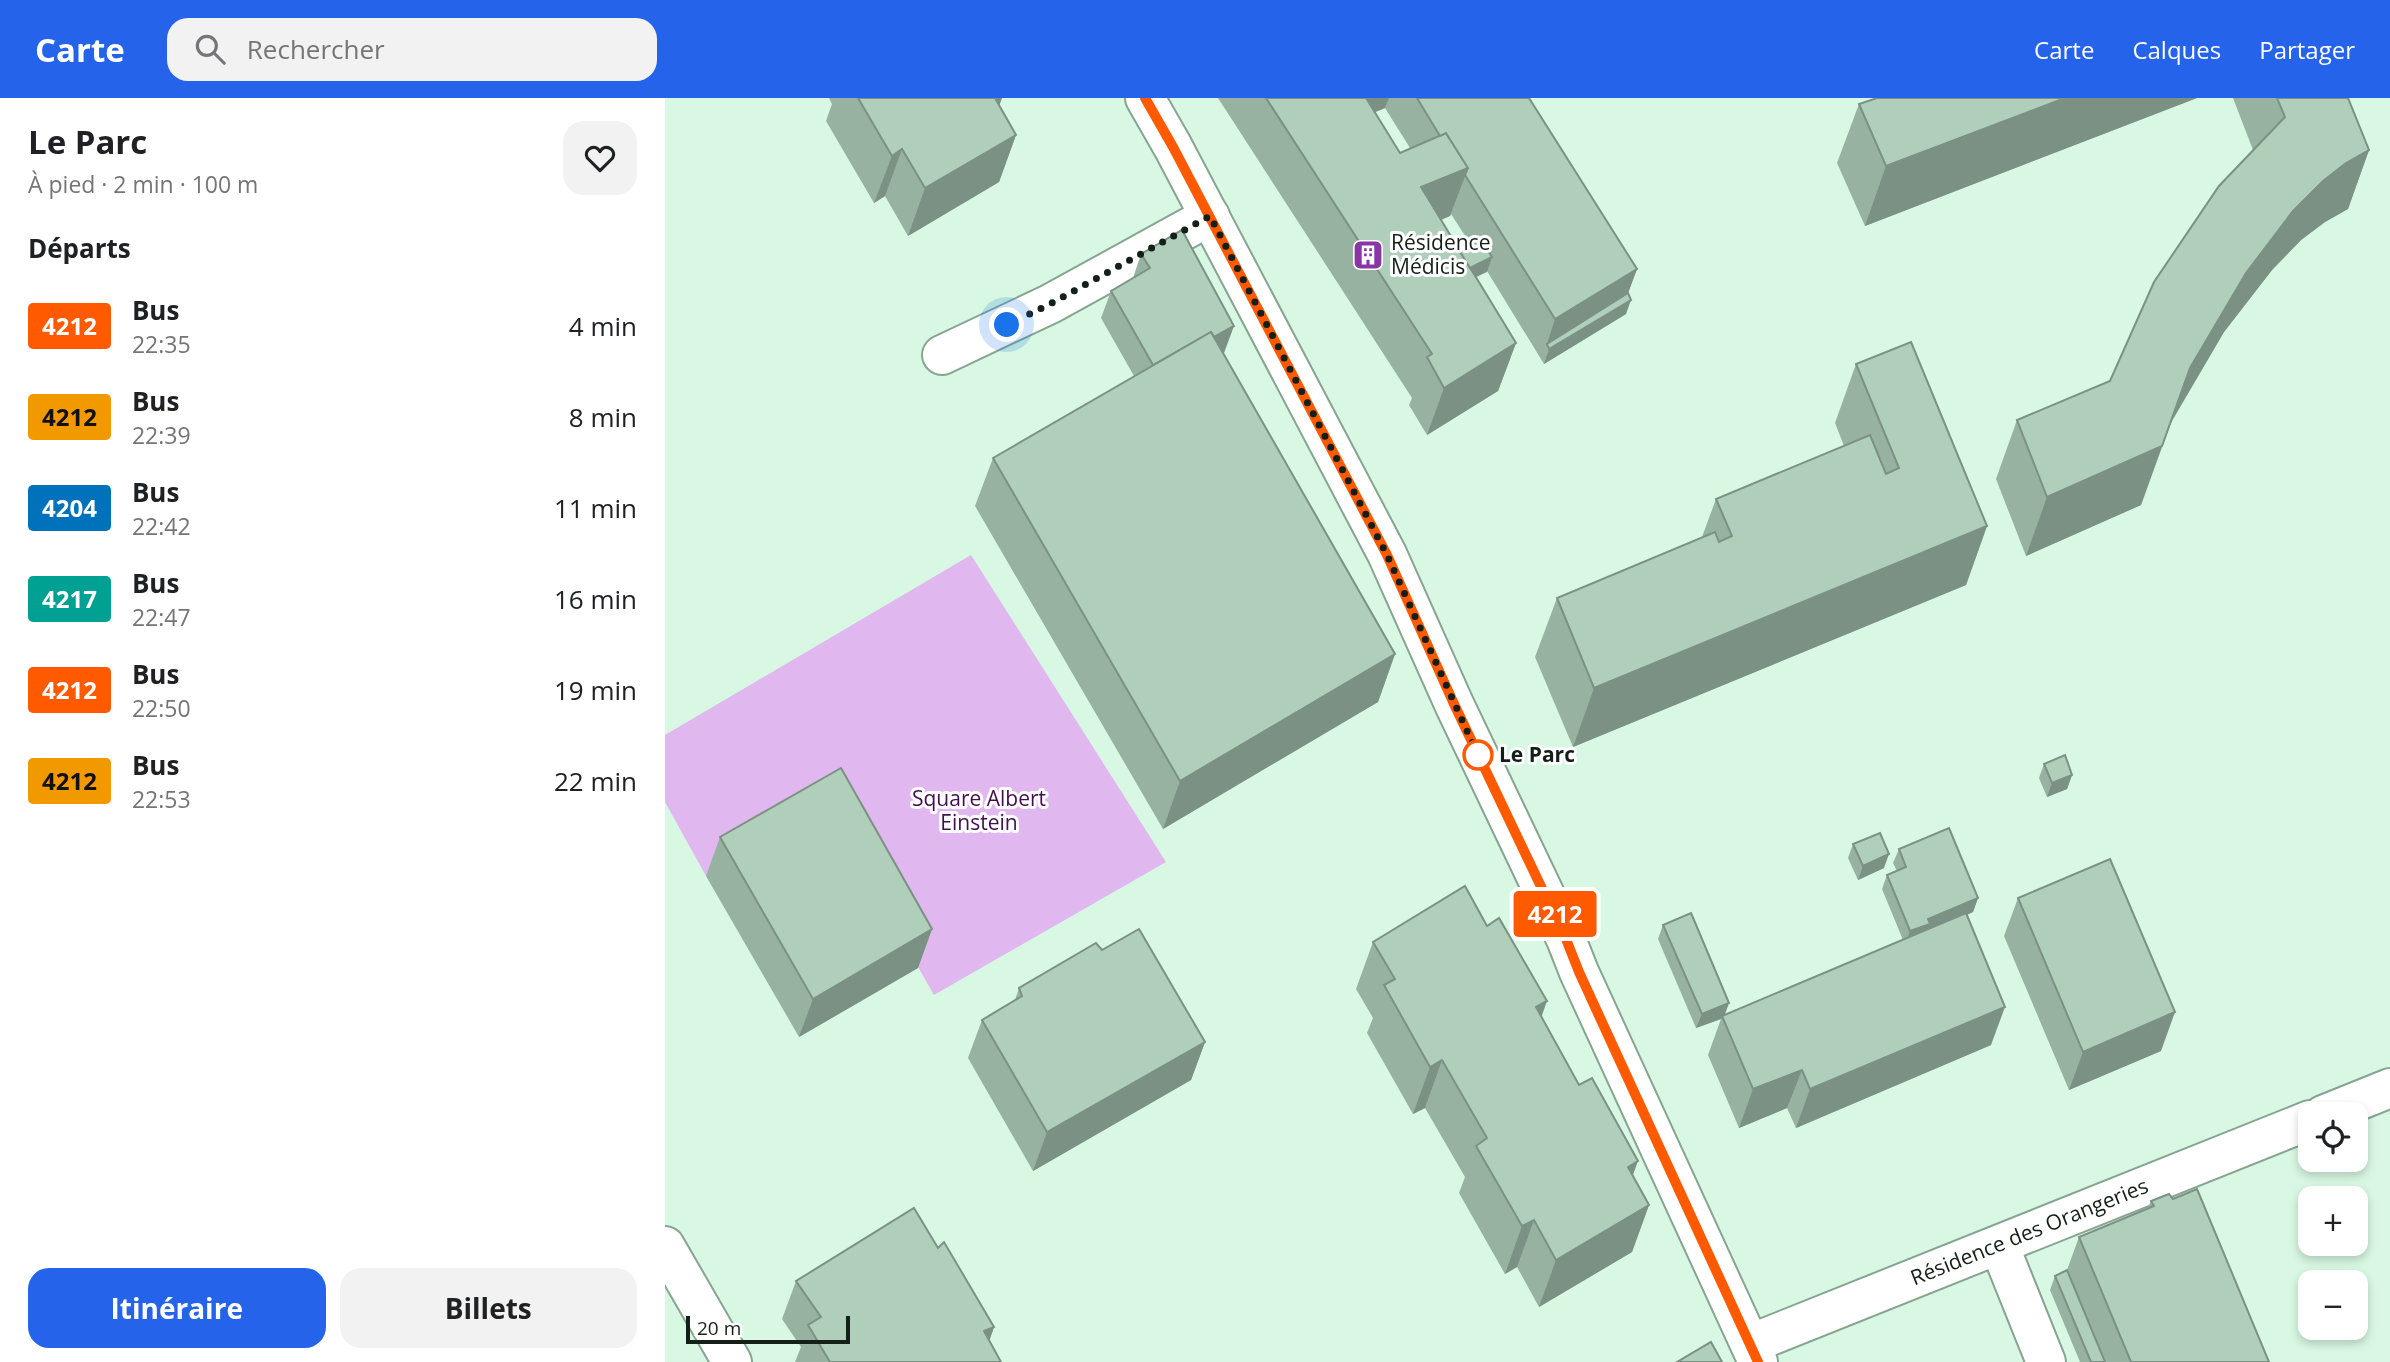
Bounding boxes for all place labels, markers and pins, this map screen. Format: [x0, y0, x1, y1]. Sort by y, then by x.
place label: Résidence Médicis [1391, 228, 1490, 280]
building icon: Résidence Médicis [1351, 238, 1385, 272]
marker: Le Parc [1463, 740, 1493, 770]
place label: Le Parc [1499, 740, 1575, 768]

